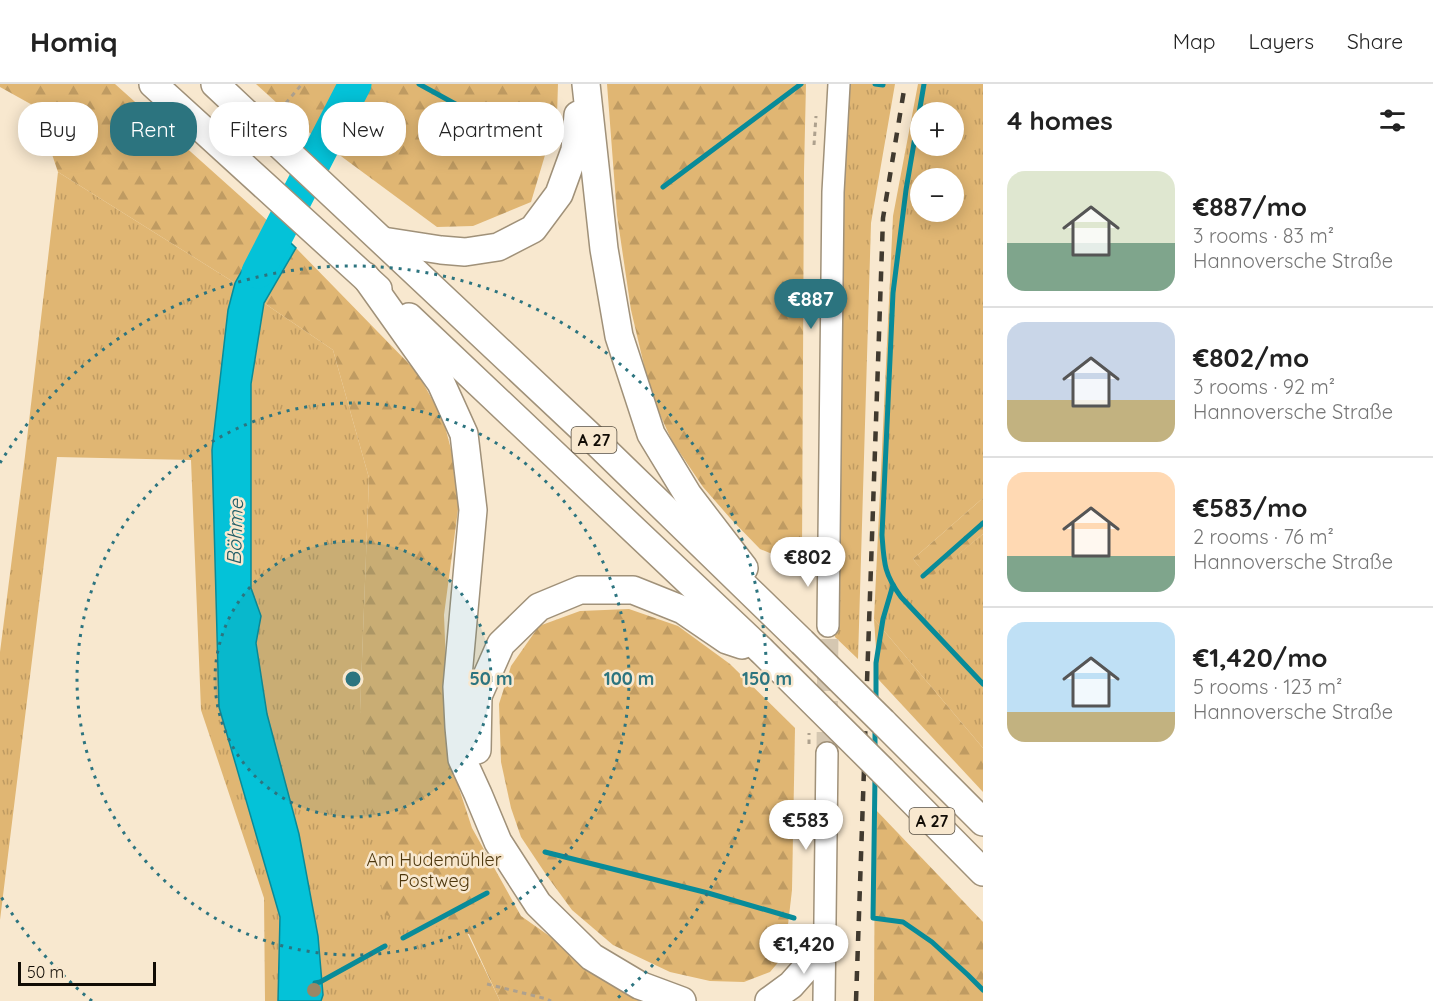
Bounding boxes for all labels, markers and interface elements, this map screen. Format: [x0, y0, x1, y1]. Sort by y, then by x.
text: Homiq [30, 24, 118, 59]
text: Map [1173, 28, 1216, 54]
text: Layers [1249, 28, 1314, 54]
text: Share [1347, 28, 1403, 54]
chip: Buy [18, 102, 98, 156]
chip: Rent [110, 102, 197, 156]
chip: Filters [209, 102, 309, 156]
chip: New [321, 102, 406, 156]
chip: Apartment [418, 102, 564, 156]
map controls [910, 102, 964, 222]
button: + [910, 102, 964, 156]
text: 4 homes [1007, 104, 1113, 137]
icon: filters [1376, 104, 1409, 137]
button: − [910, 168, 964, 222]
text: €887/mo [1193, 190, 1307, 223]
icon: home [1055, 195, 1127, 267]
text: 3 rooms · 83 m² [1193, 223, 1334, 248]
text: Hannoversche Straße [1193, 248, 1393, 273]
pin: €887 [775, 279, 847, 330]
text: €887 [788, 286, 834, 311]
text: €802/mo [1193, 341, 1309, 374]
icon: home [1055, 346, 1127, 418]
text: 3 rooms · 92 m² [1193, 374, 1335, 399]
text: Hannoversche Straße [1193, 399, 1393, 424]
road number: A 27 [572, 427, 616, 453]
text: €583/mo [1193, 491, 1307, 524]
icon: home [1055, 496, 1127, 568]
water label: Böhme [221, 498, 248, 565]
text: 2 rooms · 76 m² [1193, 524, 1334, 549]
pin: €802 [772, 537, 844, 588]
text: €802 [784, 544, 832, 569]
text: Hannoversche Straße [1193, 549, 1393, 574]
text: €1,420/mo [1193, 641, 1328, 674]
icon: home [1055, 646, 1127, 718]
text: 50 m [469, 667, 513, 690]
text: 100 m [604, 667, 654, 690]
text: 150 m [742, 667, 792, 690]
centre of rings [343, 669, 363, 689]
text: 5 rooms · 123 m² [1193, 674, 1342, 699]
text: Hannoversche Straße [1193, 699, 1393, 724]
pin: €583 [770, 800, 842, 851]
text: €583 [783, 807, 829, 832]
road number: A 27 [910, 808, 954, 834]
park label: Am Hudemühler Postweg [366, 848, 502, 892]
pin: €1,420 [755, 924, 853, 975]
text: €1,420 [773, 931, 835, 956]
scale bar [18, 959, 156, 986]
text: 50 m [27, 962, 64, 982]

